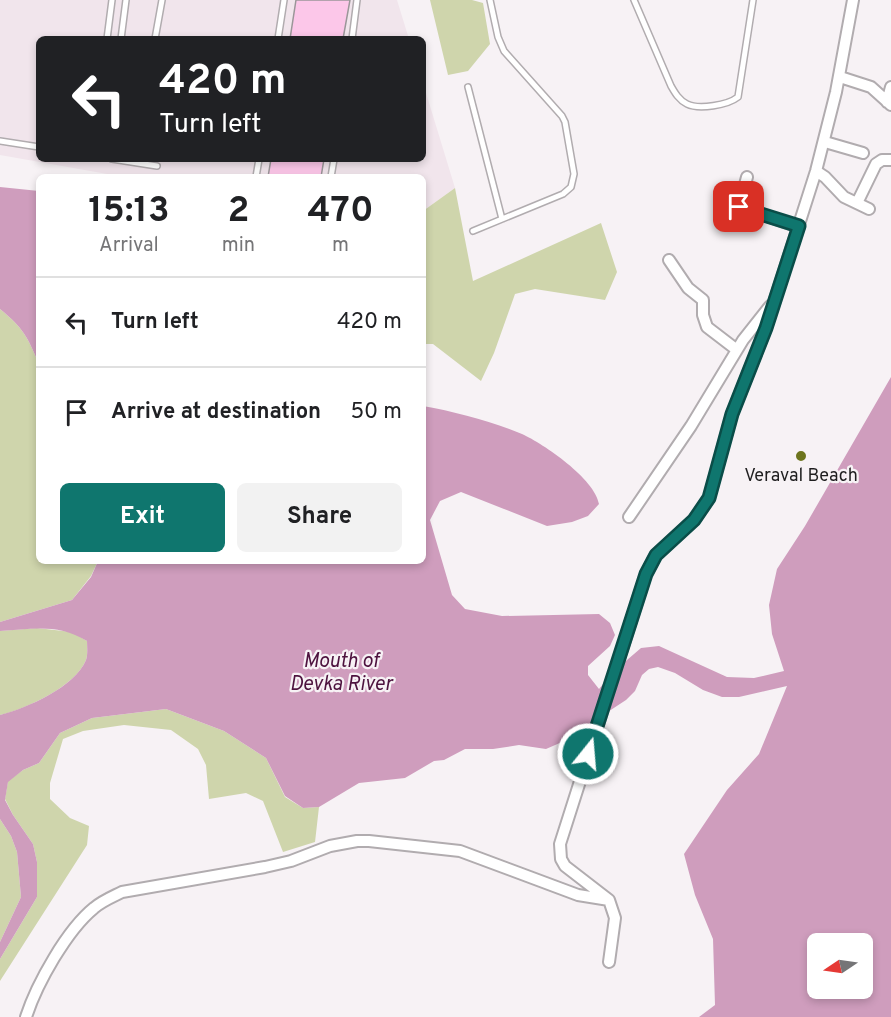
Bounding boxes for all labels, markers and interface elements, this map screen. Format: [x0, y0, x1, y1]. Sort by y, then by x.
text: 420 m [159, 56, 287, 109]
icon: left [60, 60, 138, 138]
text: Turn left [159, 108, 261, 142]
pin [713, 181, 764, 232]
text: 15:13 [88, 189, 169, 235]
text: 2 [227, 189, 249, 235]
text: 470 [307, 189, 374, 235]
icon: arrive [722, 190, 755, 223]
text: Arrival [99, 233, 159, 259]
text: min [222, 233, 255, 259]
text: m [332, 233, 349, 259]
icon: left [60, 306, 93, 339]
text: Turn left [111, 309, 199, 336]
text: 420 m [337, 309, 402, 336]
icon: arrive [60, 396, 93, 429]
text: Arrive at destination [111, 399, 321, 426]
text: 50 m [350, 399, 402, 426]
marker: Veraval Beach [794, 449, 808, 463]
place label: Veraval Beach [744, 465, 858, 488]
button: Exit [60, 483, 225, 552]
button: Share [237, 483, 402, 552]
water label: Mouth of Devka River [290, 649, 394, 698]
position arrow [556, 722, 620, 786]
north arrow [807, 933, 873, 999]
map controls [807, 933, 873, 999]

